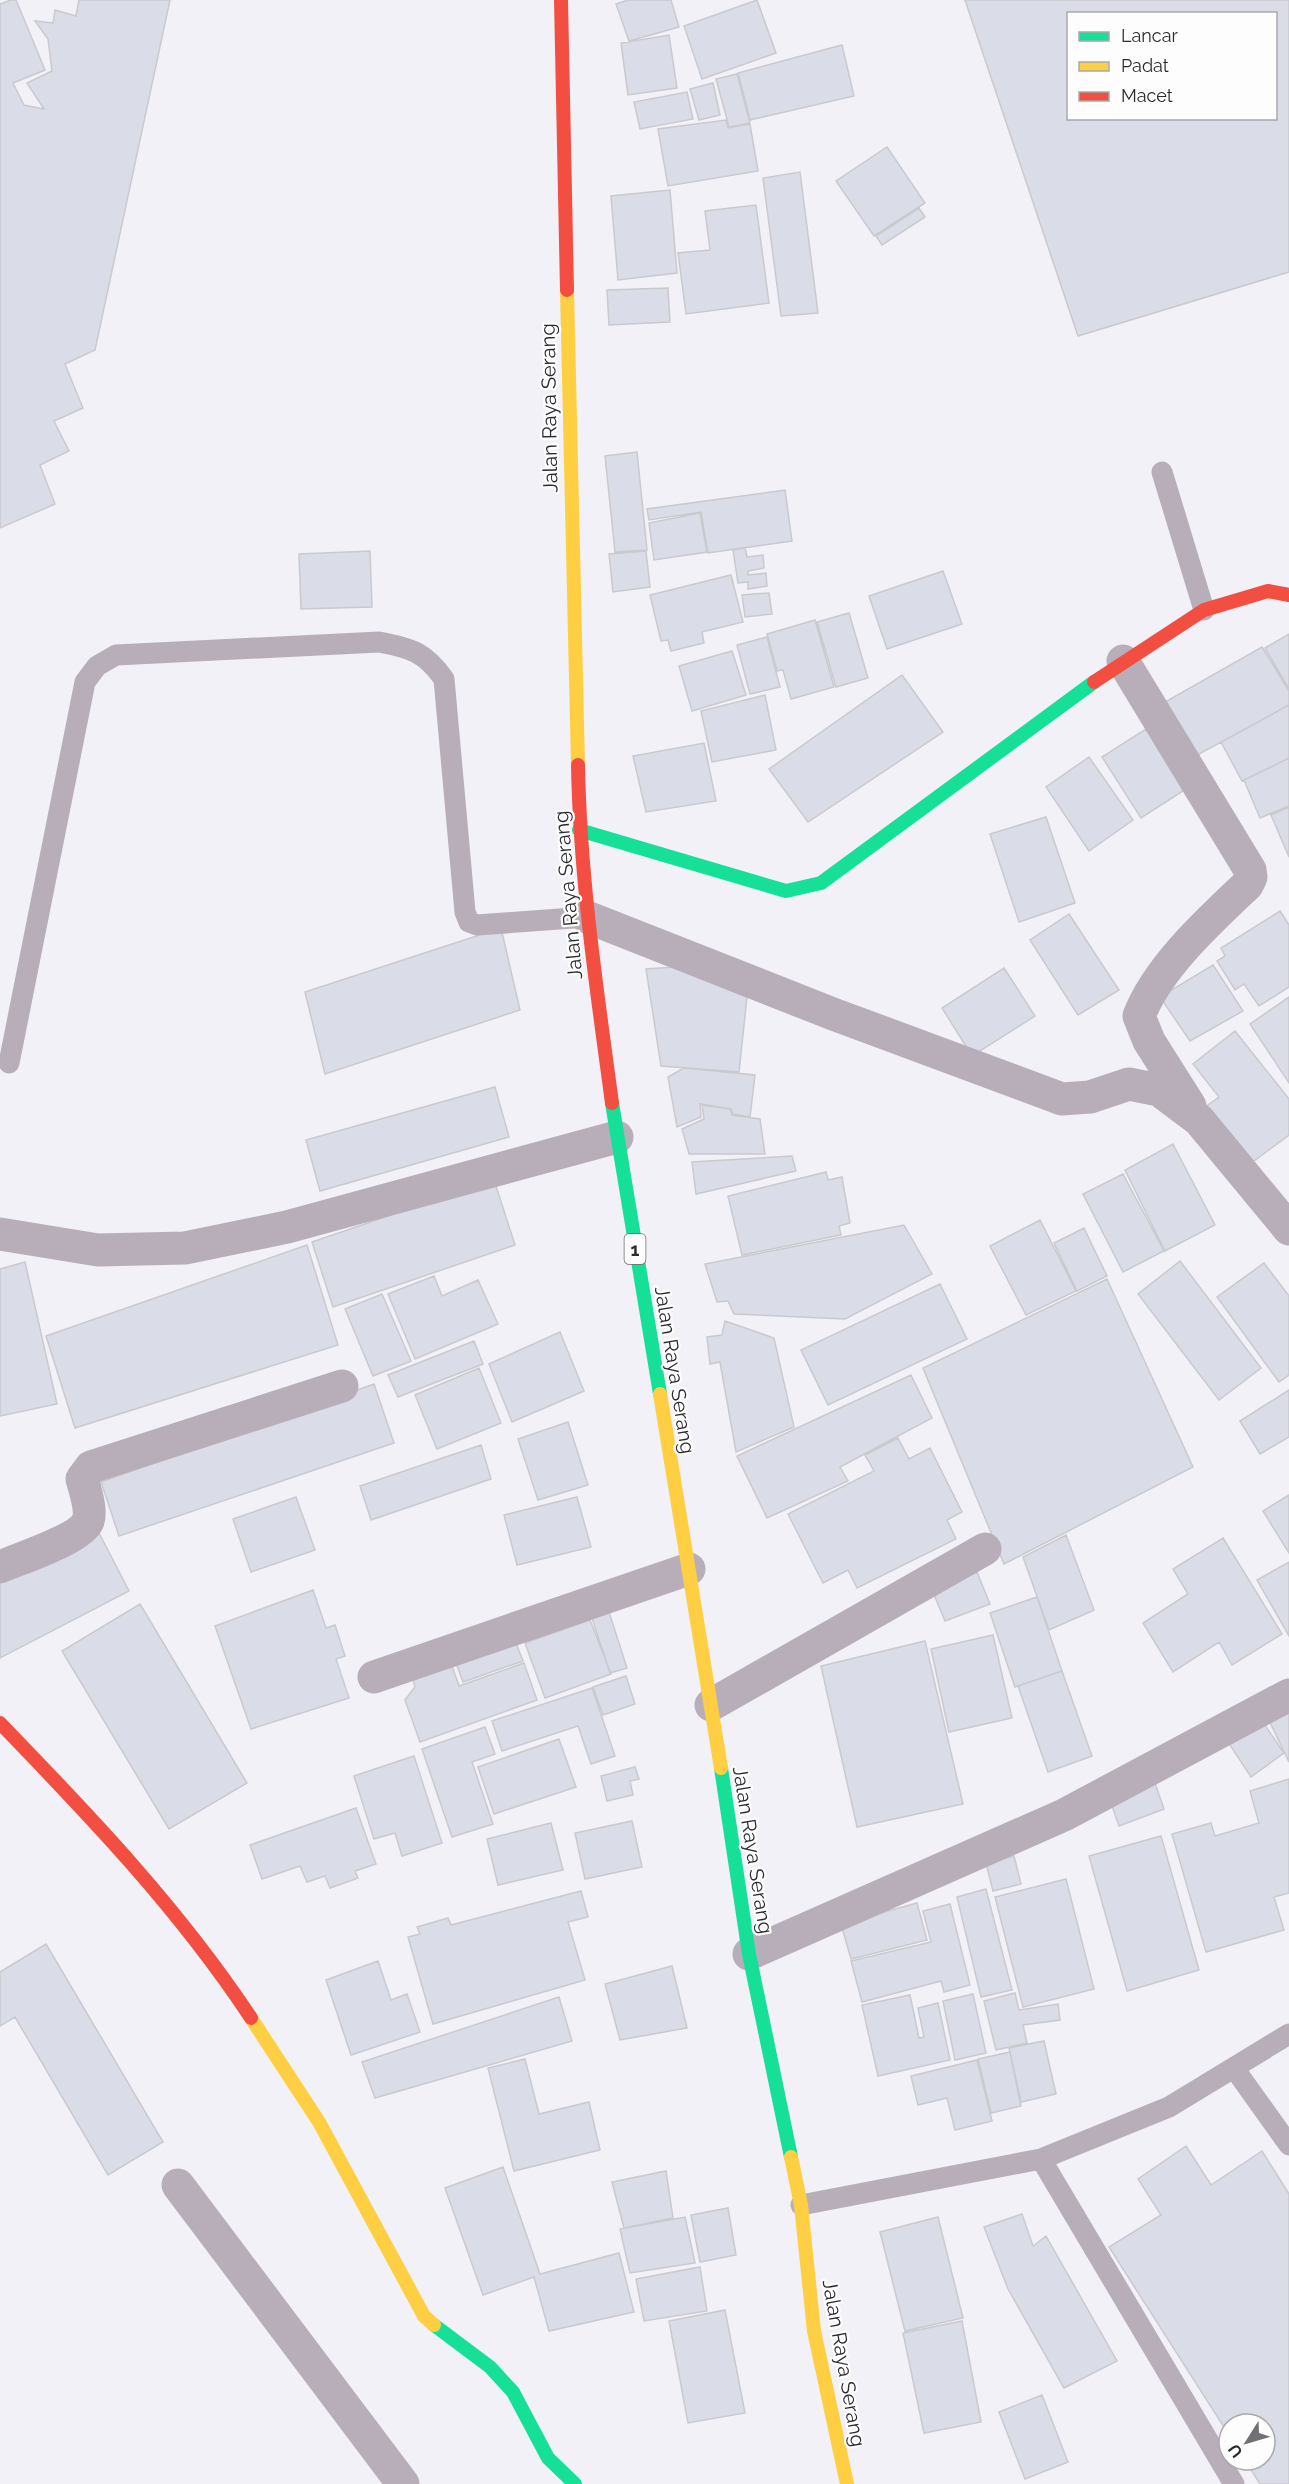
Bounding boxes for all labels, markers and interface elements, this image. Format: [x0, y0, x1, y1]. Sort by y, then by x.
legend [1067, 12, 1277, 120]
text: Lancar [1121, 25, 1178, 46]
text: Padat [1121, 55, 1169, 76]
text: Macet [1121, 85, 1173, 106]
street label: Jalan Raya Serang [536, 323, 562, 493]
street label: Jalan Raya Serang [549, 810, 587, 980]
road number: 1 [624, 1234, 646, 1264]
street label: Jalan Raya Serang [650, 1285, 700, 1455]
street label: Jalan Raya Serang [728, 1765, 778, 1935]
street label: Jalan Raya Serang [817, 2278, 871, 2448]
north arrow [1217, 2412, 1277, 2472]
text: U [1224, 2440, 1247, 2461]

